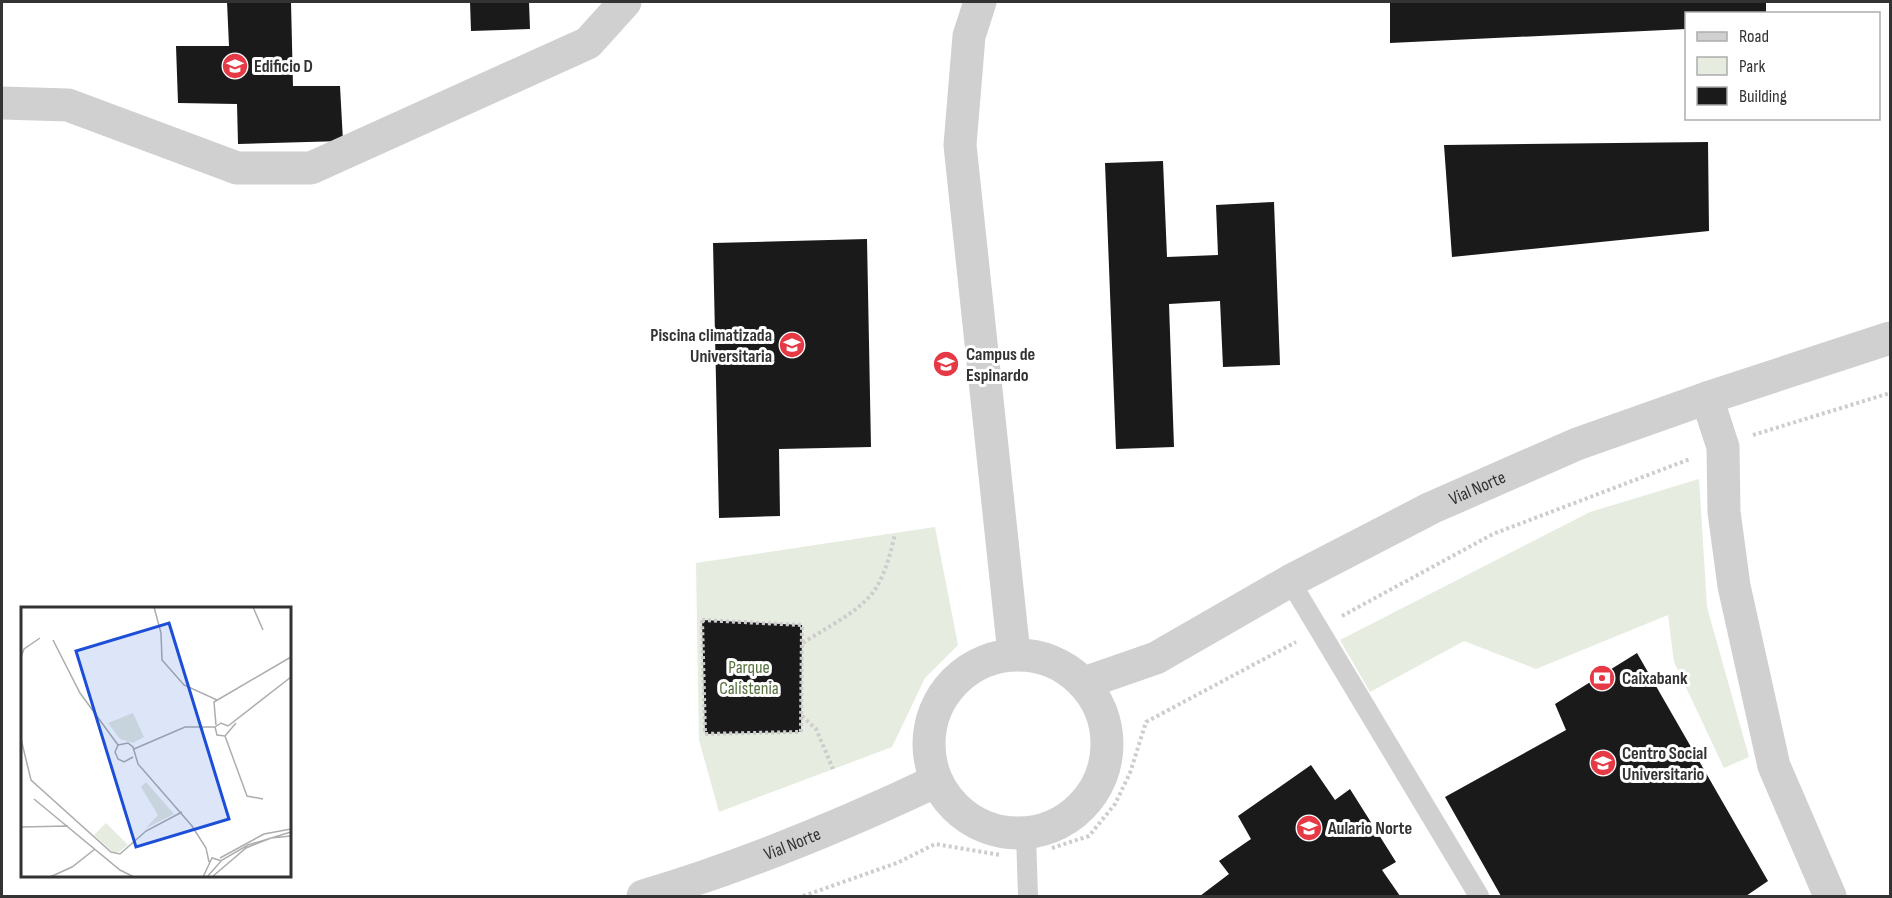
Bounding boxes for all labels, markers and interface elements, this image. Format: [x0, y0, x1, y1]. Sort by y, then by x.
legend [1685, 12, 1880, 120]
text: Road [1739, 26, 1769, 47]
school or university icon: Edificio D [220, 51, 250, 81]
place label: Edificio D [254, 56, 313, 77]
text: Park [1739, 56, 1765, 77]
text: Building [1739, 86, 1787, 107]
place label: Piscina climatizada Universitaria [650, 325, 772, 367]
school or university icon: Piscina climatizada Universitaria [777, 330, 807, 360]
place label: Campus de Espinardo [966, 344, 1035, 386]
school or university icon: Campus de Espinardo [931, 349, 961, 379]
street label: Vial Norte [1446, 466, 1509, 509]
inset map [21, 607, 291, 877]
park label: Parque Calistenia [719, 657, 779, 699]
bank icon: Caixabank [1587, 663, 1617, 693]
place label: Caixabank [1622, 668, 1688, 689]
place label: Centro Social Universitario [1622, 743, 1707, 785]
school or university icon: Centro Social Universitario [1588, 748, 1618, 778]
school or university icon: Aulario Norte [1294, 813, 1324, 843]
place label: Aulario Norte [1327, 818, 1412, 839]
street label: Vial Norte [761, 823, 824, 865]

